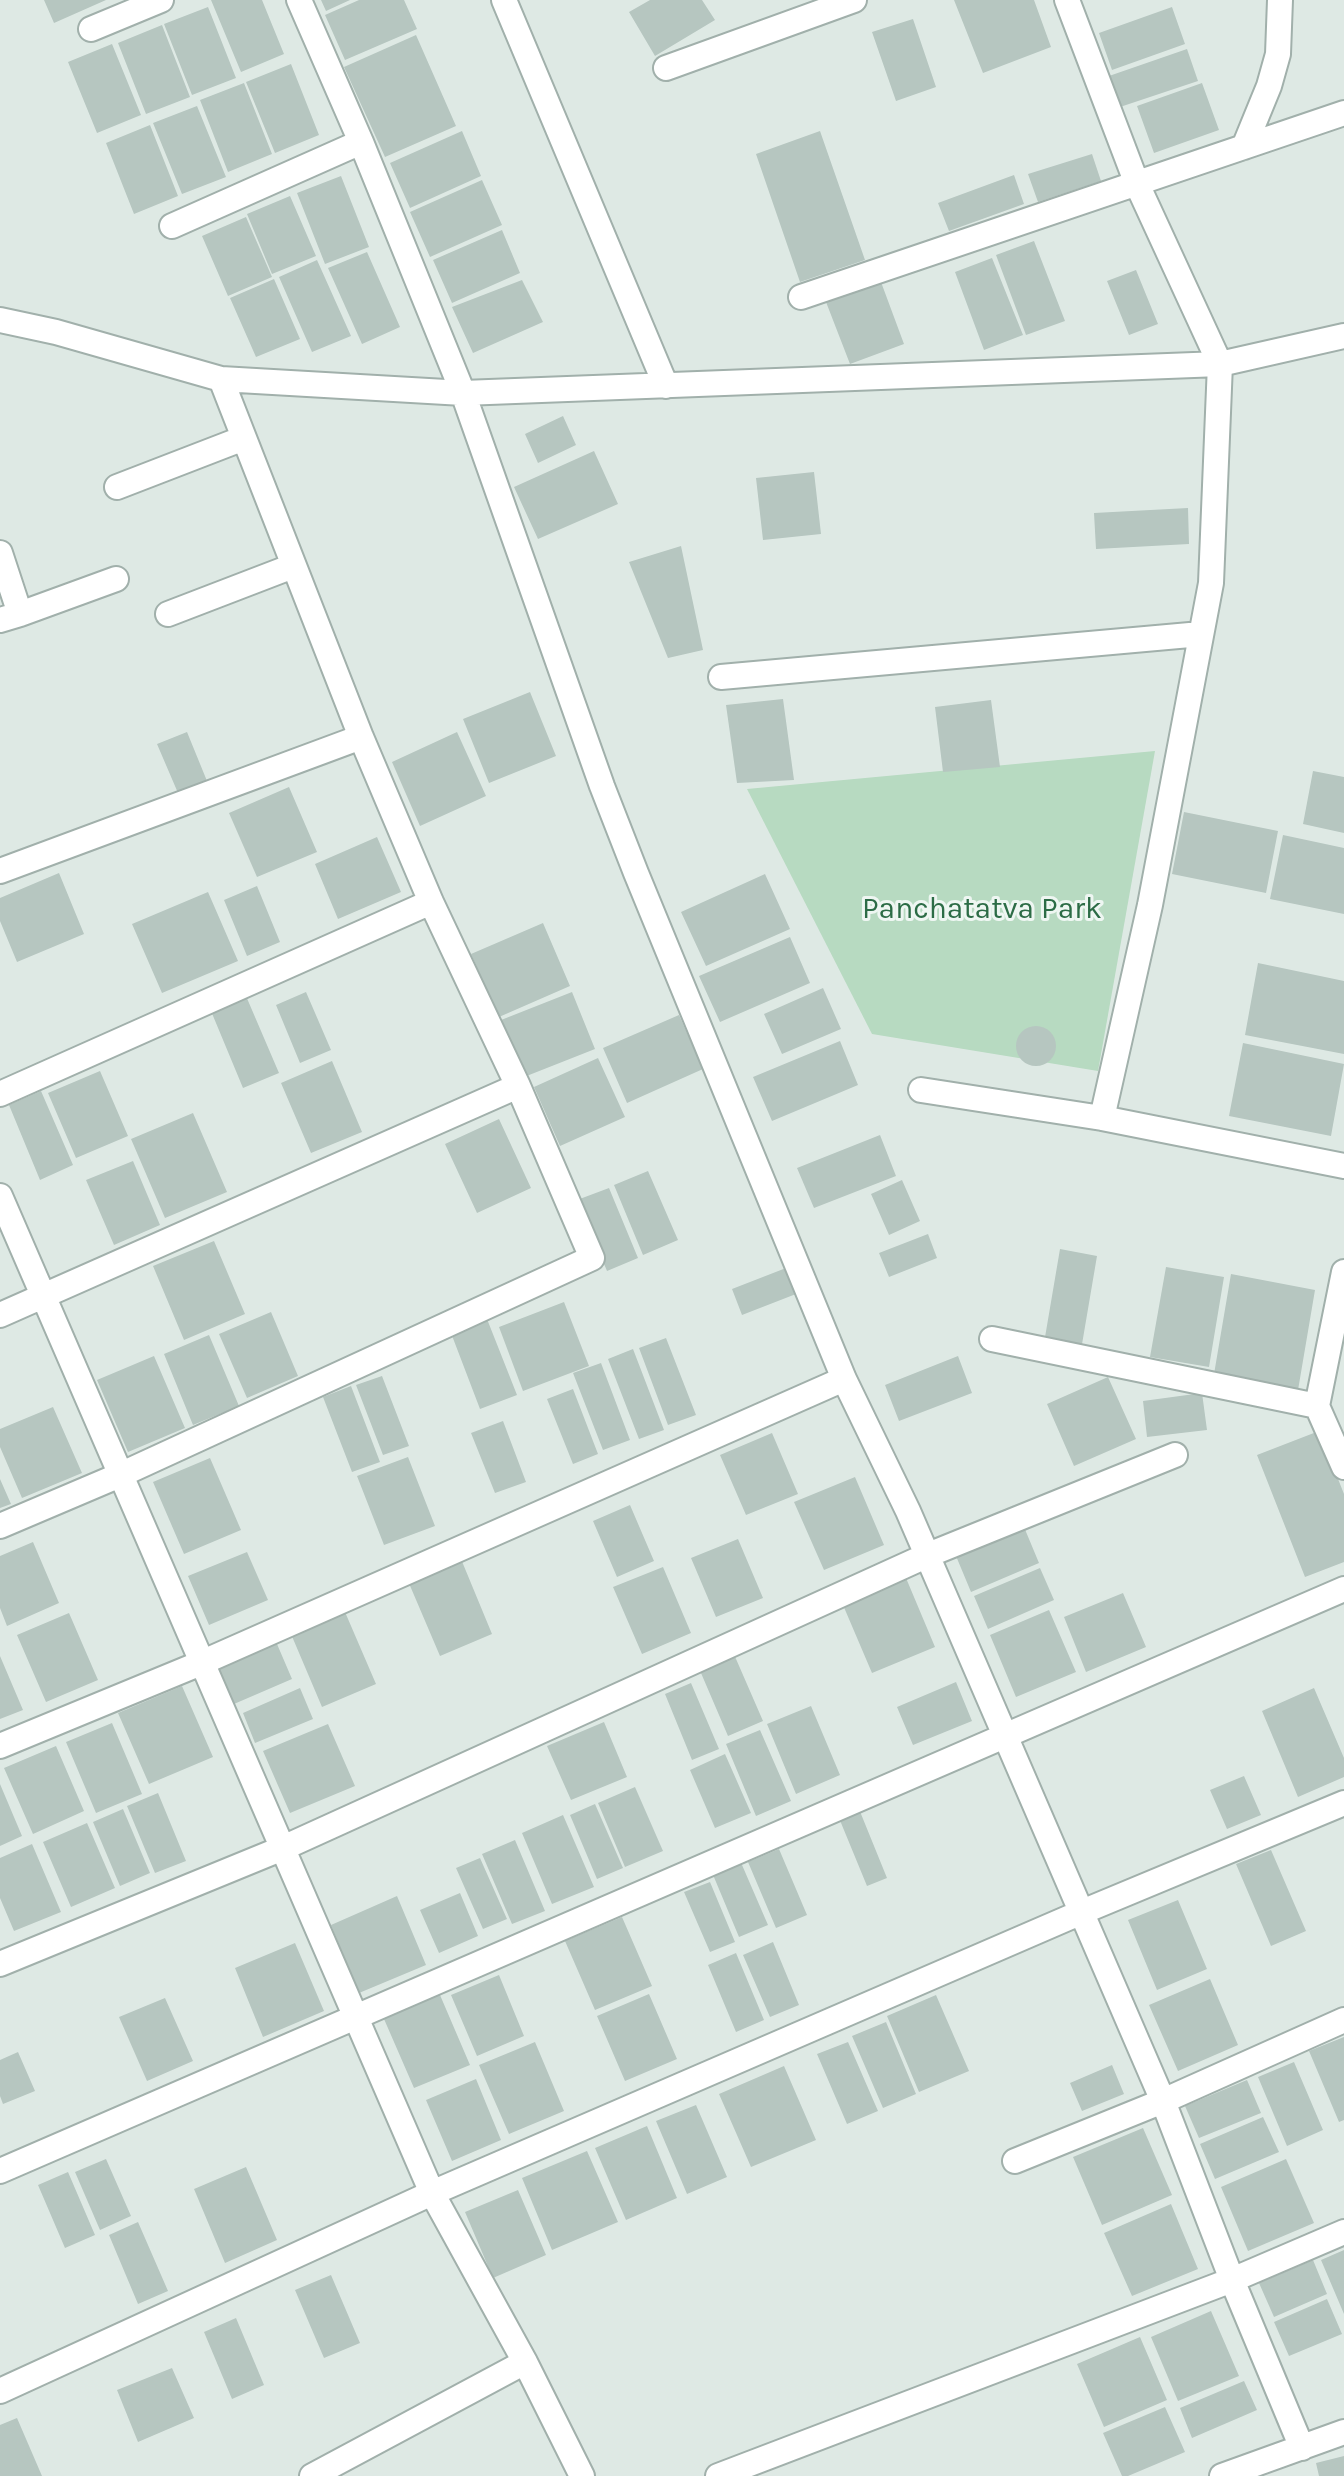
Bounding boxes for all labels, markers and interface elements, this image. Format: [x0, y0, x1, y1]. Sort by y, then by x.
park label: Panchatatva Park [862, 891, 1102, 927]

